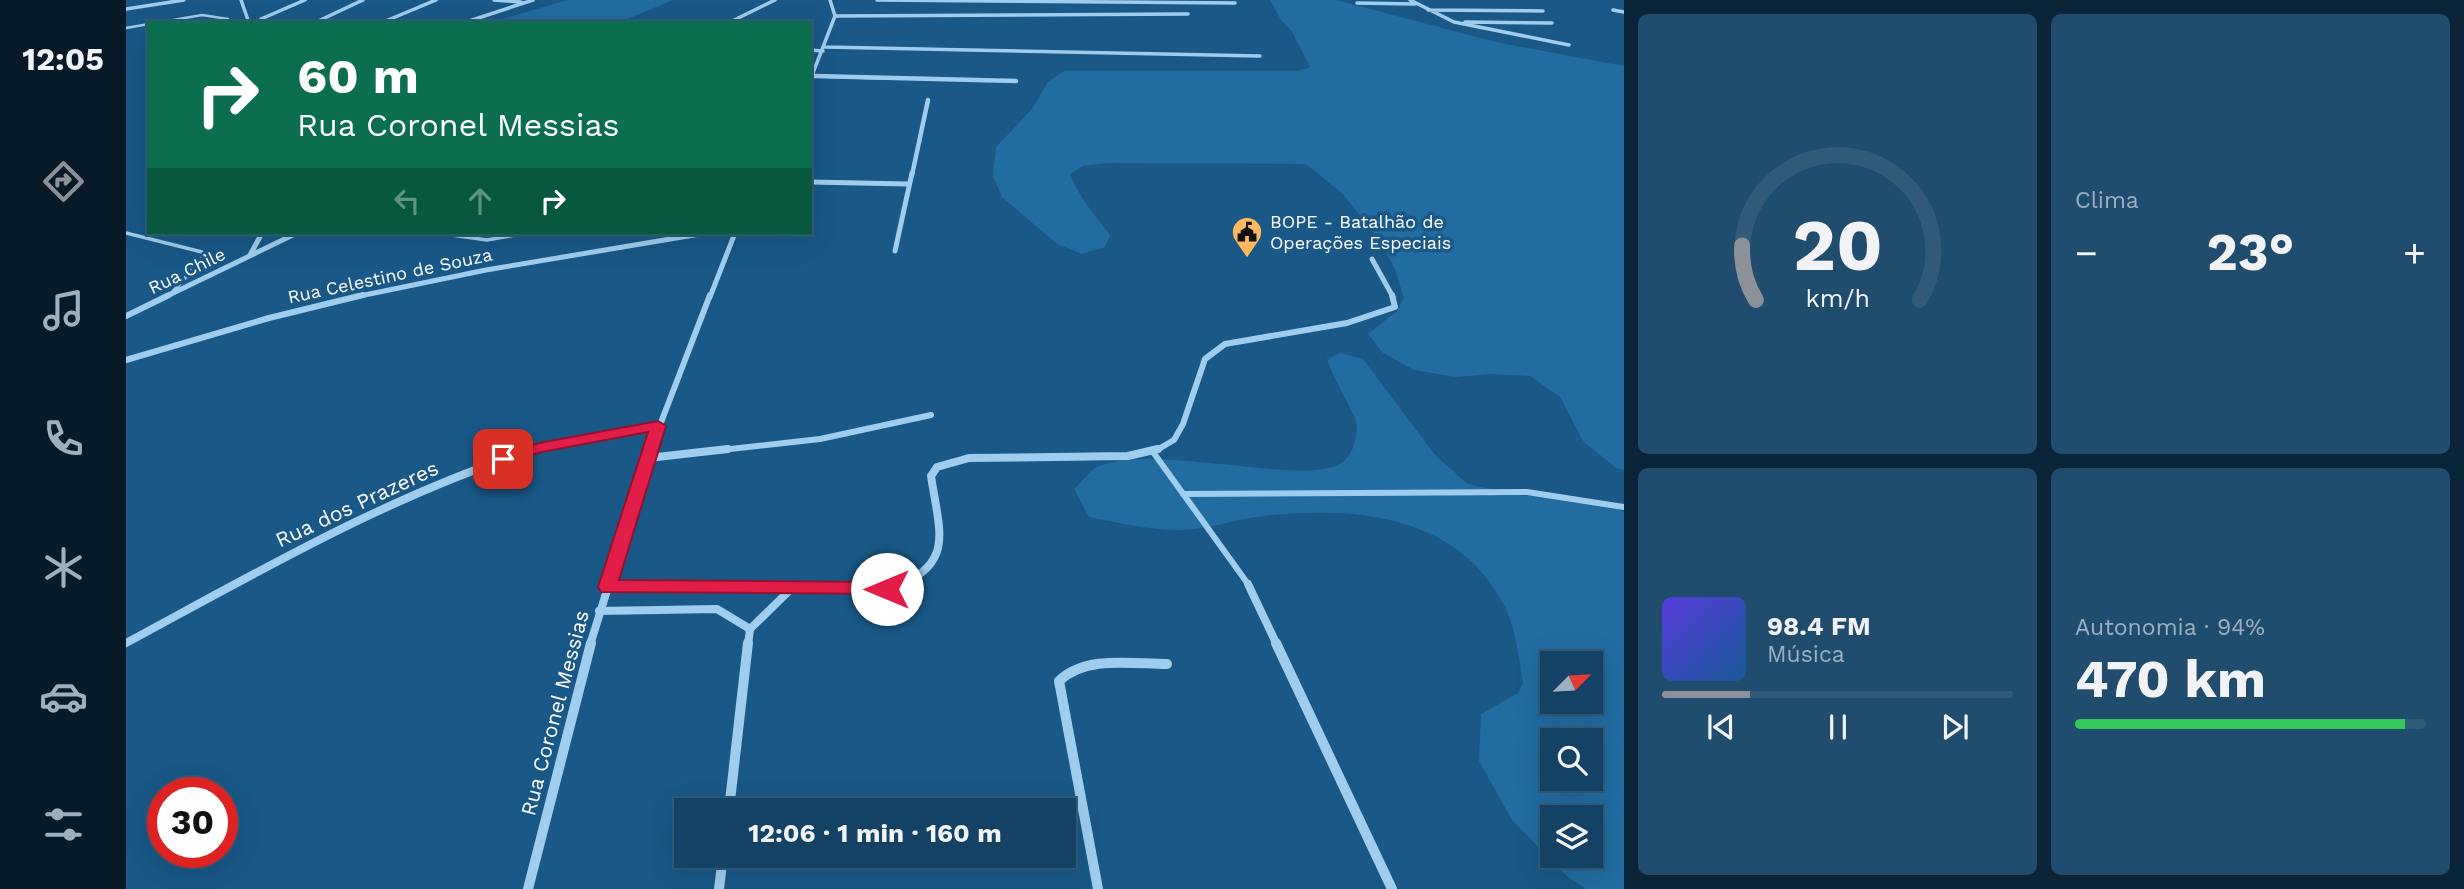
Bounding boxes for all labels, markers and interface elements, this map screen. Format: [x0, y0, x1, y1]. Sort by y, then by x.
text: 12:05 [22, 40, 104, 78]
text: 60 m [297, 47, 419, 105]
icon: right [182, 49, 273, 140]
text: Rua Coronel Messias [297, 106, 619, 144]
icon: directions [39, 157, 88, 206]
icon: left [388, 182, 426, 220]
icon: ahead [461, 182, 499, 220]
icon: right [534, 182, 572, 220]
text: Clima [2075, 187, 2139, 214]
text: 20 [1792, 202, 1883, 288]
place label: BOPE - Batalhão de Operações Especiais [1270, 211, 1451, 253]
public building icon: BOPE - Batalhão de Operações Especiais [1230, 215, 1264, 259]
text: 23° [2207, 222, 2294, 283]
text: − [2075, 231, 2098, 275]
text: + [2403, 231, 2426, 275]
street label: Rua Chile [145, 243, 229, 298]
street label: Rua Celestino de Souza [286, 244, 494, 307]
text: km/h [1805, 284, 1870, 313]
icon: music [39, 286, 88, 335]
icon: phone [39, 414, 88, 463]
pin [473, 429, 533, 489]
icon: arrive [484, 440, 522, 478]
street label: Rua dos Prazeres [271, 455, 442, 552]
icon: climate [39, 543, 88, 592]
position arrow [850, 552, 924, 626]
street label: Rua Coronel Messias [515, 607, 594, 818]
text: 98.4 FM [1767, 611, 1871, 641]
text: Autonomia · 94% [2075, 614, 2265, 641]
text: Música [1767, 641, 1845, 668]
text: 470 km [2075, 649, 2266, 710]
north arrow [1540, 651, 1603, 714]
map controls [1540, 651, 1603, 868]
icon: car [39, 672, 88, 721]
icon: previous [1702, 708, 1740, 746]
icon: pause [1819, 708, 1857, 746]
icon: next [1936, 708, 1974, 746]
button: search [1540, 728, 1603, 791]
speed limit sign: 30 [147, 777, 238, 868]
icon: filters [39, 800, 88, 849]
button: layers [1540, 805, 1603, 868]
text: 12:06 · 1 min · 160 m [748, 818, 1002, 848]

